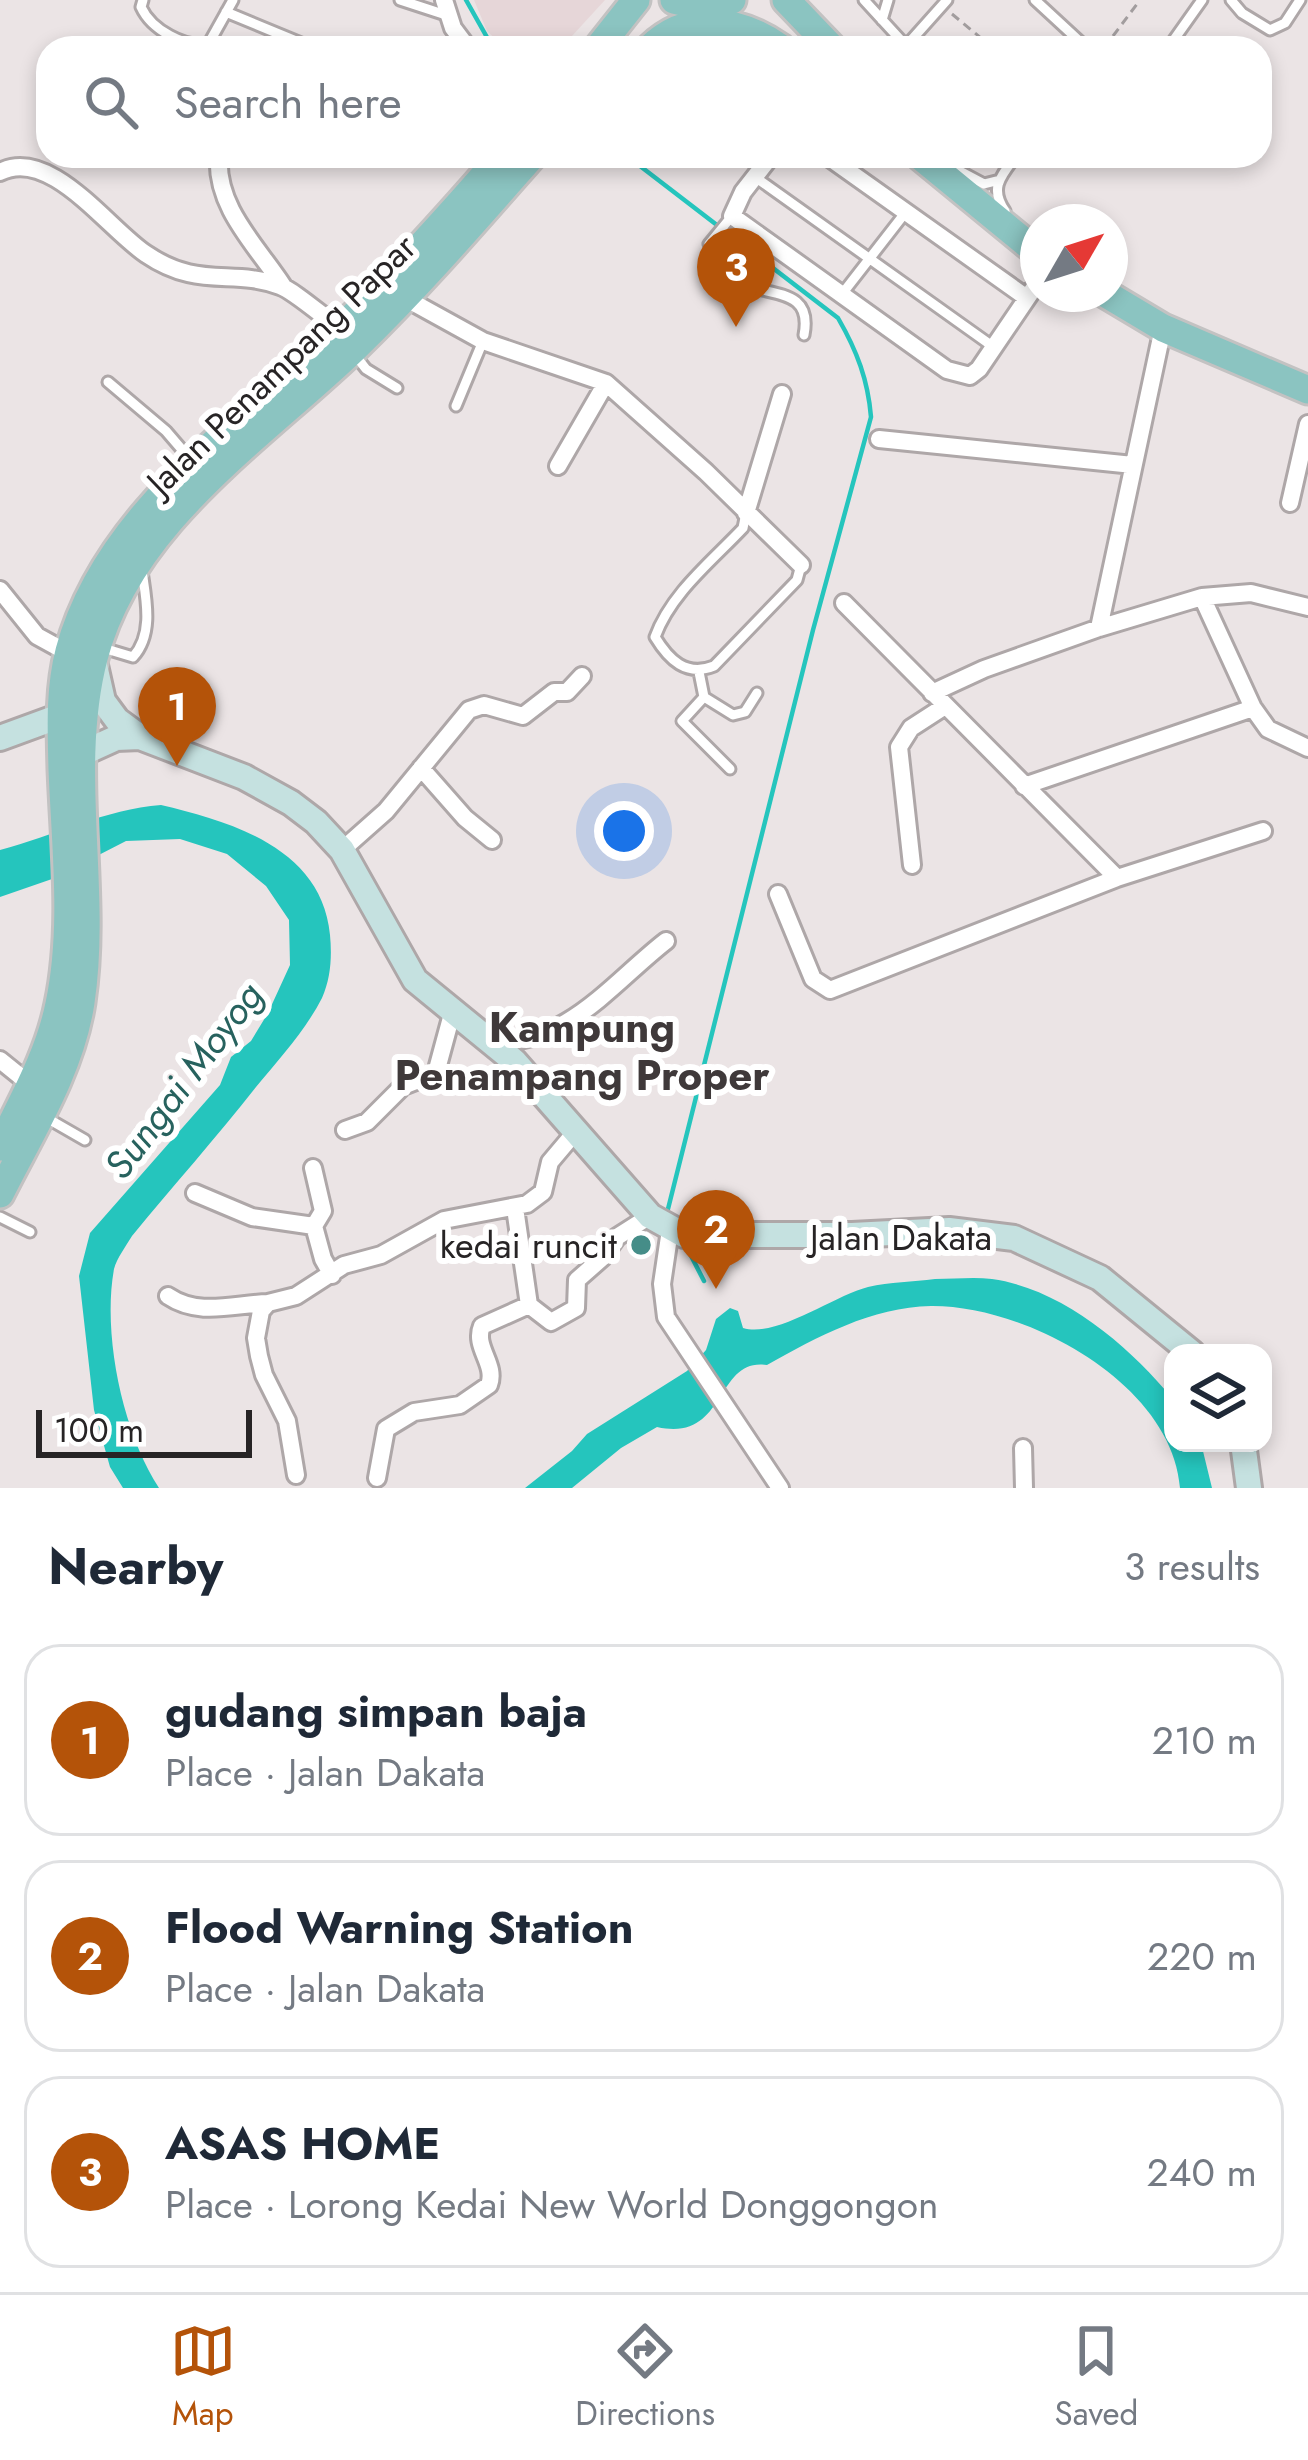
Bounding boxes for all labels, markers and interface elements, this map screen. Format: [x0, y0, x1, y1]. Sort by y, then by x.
search box [36, 36, 1272, 168]
icon: search [78, 69, 144, 135]
text: Search here [174, 70, 402, 135]
north arrow [1020, 204, 1128, 312]
street label: Jalan Penampang Papar [132, 221, 428, 509]
pin: 3 [697, 228, 775, 327]
pin: 1 [138, 667, 216, 766]
your location [594, 801, 654, 861]
water label: Sungai Moyog [90, 970, 277, 1191]
district label: Kampung Penampang Proper [394, 997, 770, 1106]
pin: 2 [677, 1190, 755, 1289]
street label: Jalan Dakata [806, 1211, 992, 1263]
place label: kedai runcit [440, 1219, 617, 1271]
marker: kedai runcit [628, 1232, 654, 1258]
map controls [1164, 1344, 1272, 1452]
button: layers [1164, 1344, 1272, 1452]
scale bar [36, 1404, 252, 1457]
text: 100 m [54, 1407, 144, 1454]
text: Nearby [48, 1529, 223, 1603]
text: 3 results [1124, 1538, 1260, 1595]
text: gudang simpan baja [165, 1679, 587, 1744]
text: 1 [80, 1712, 100, 1769]
text: 210 m [1152, 1712, 1257, 1769]
text: Place · Jalan Dakata [165, 1744, 485, 1801]
text: Flood Warning Station [165, 1895, 634, 1960]
text: 2 [77, 1928, 103, 1985]
text: 220 m [1147, 1928, 1257, 1985]
text: Place · Jalan Dakata [165, 1960, 485, 2017]
text: ASAS HOME [165, 2111, 440, 2176]
text: 3 [78, 2144, 102, 2201]
text: 240 m [1147, 2144, 1257, 2201]
text: Place · Lorong Kedai New World Donggongon [165, 2176, 939, 2233]
tab: Map [170, 2318, 236, 2437]
tab: Directions [575, 2318, 715, 2437]
tab: Saved [1055, 2318, 1138, 2437]

